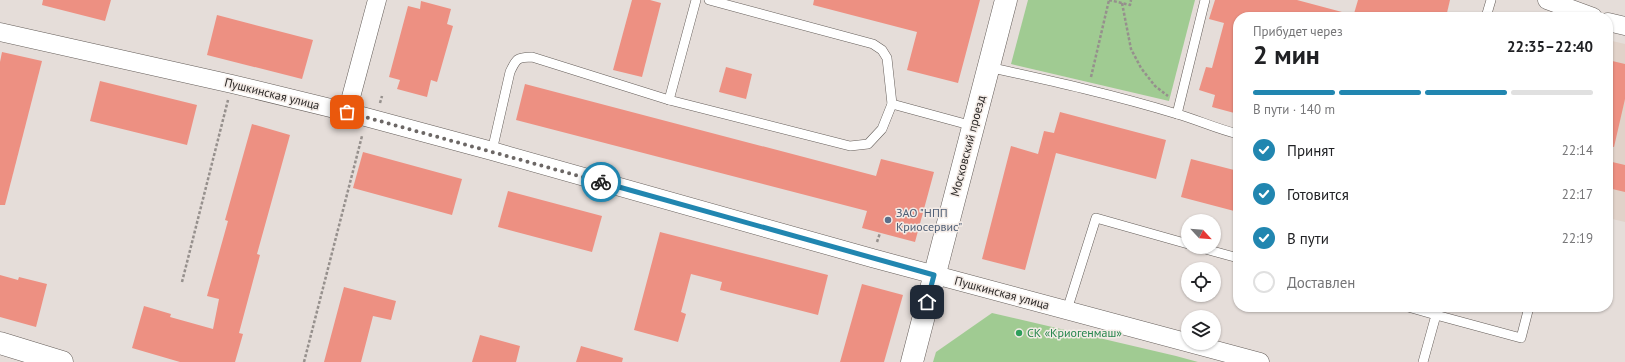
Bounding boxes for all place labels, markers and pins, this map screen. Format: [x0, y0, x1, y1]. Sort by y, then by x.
pin [330, 95, 364, 129]
place label: ЗАО "НПП Криосервис" [896, 205, 962, 234]
marker: ЗАО "НПП Криосервис" [883, 215, 893, 225]
pin [910, 285, 944, 319]
place label: СК «Криогенмаш» [1027, 325, 1122, 340]
marker: СК «Криогенмаш» [1014, 328, 1024, 338]

